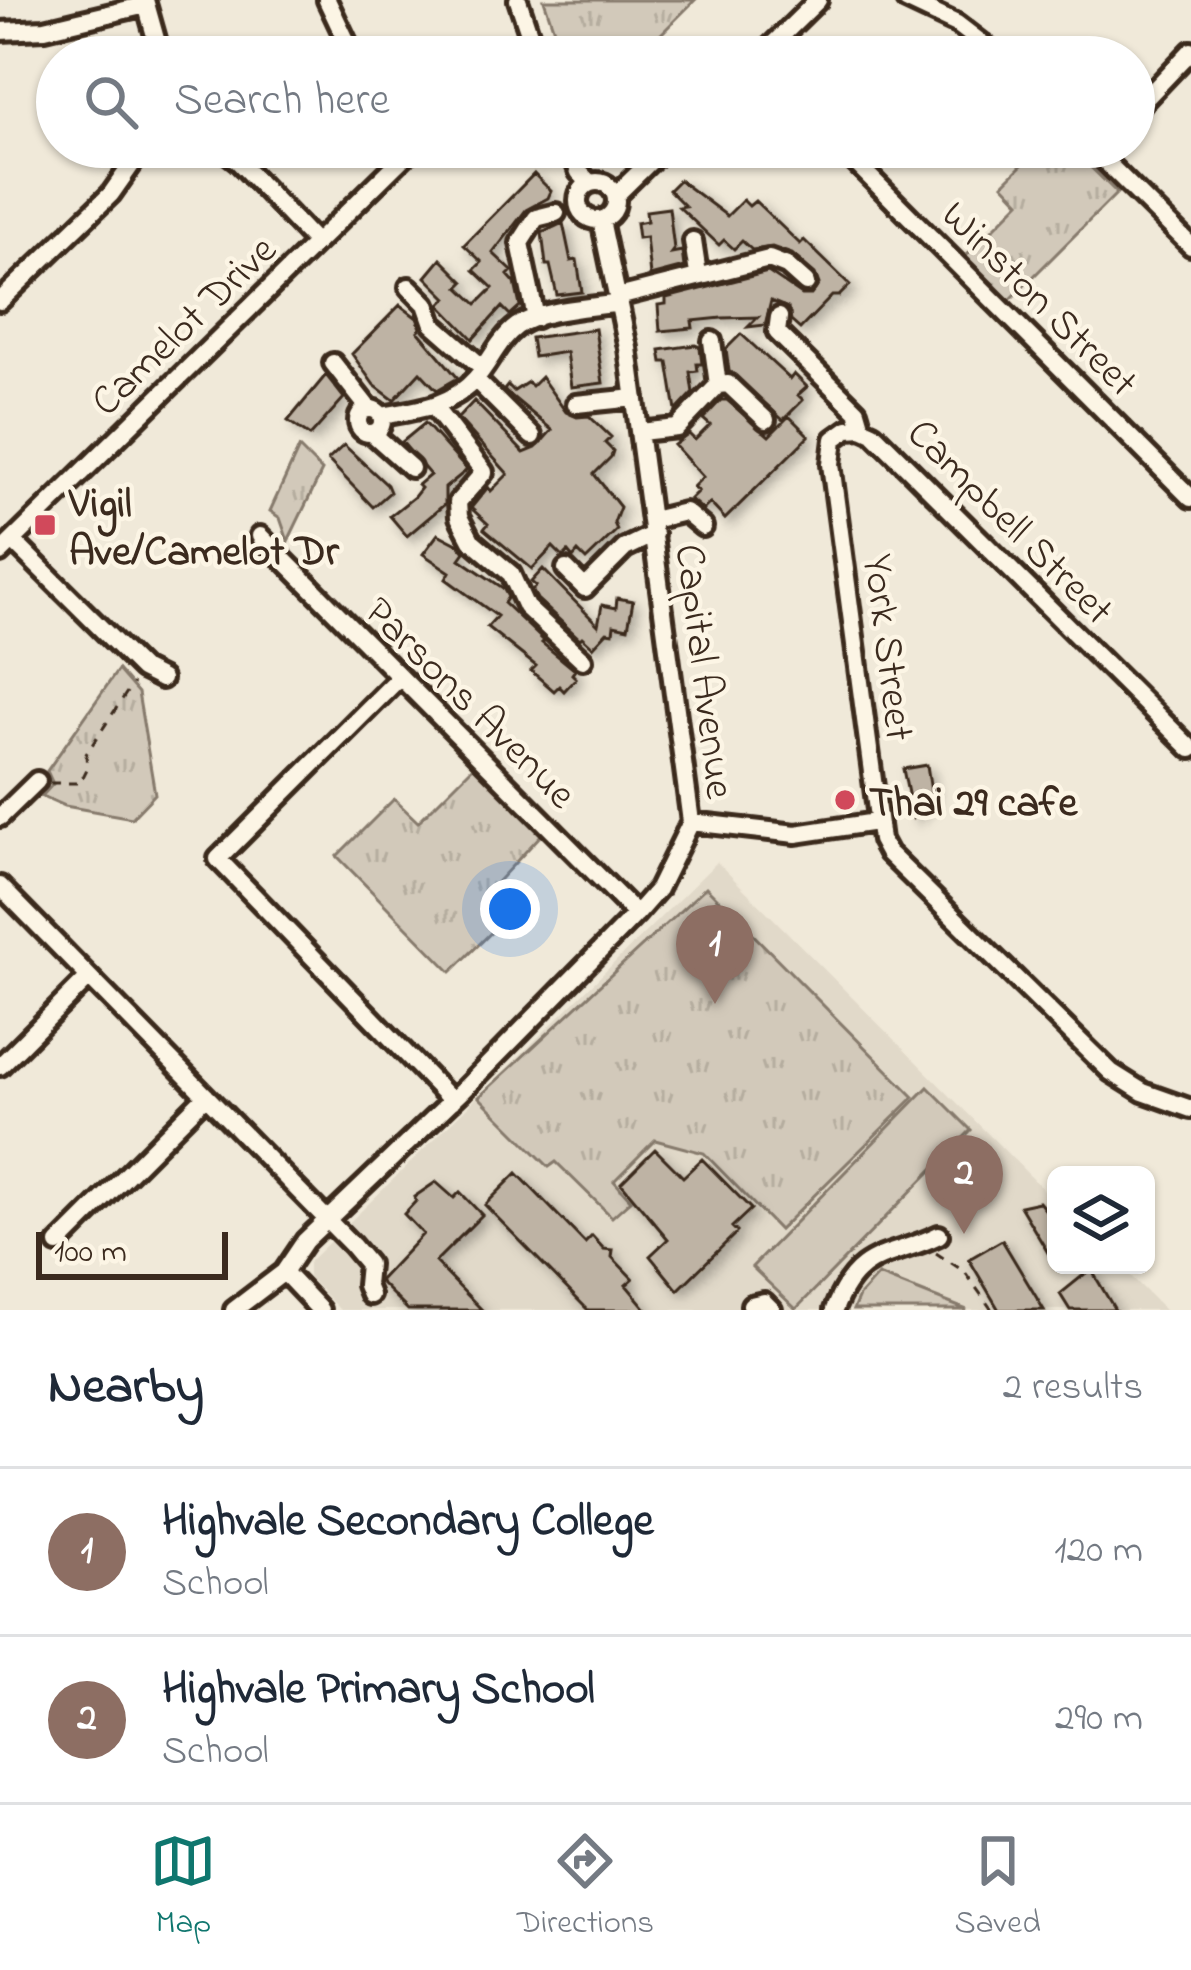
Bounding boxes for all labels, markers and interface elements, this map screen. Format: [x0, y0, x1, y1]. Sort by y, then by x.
search box [36, 36, 1155, 168]
icon: search [78, 69, 144, 135]
text: Search here [174, 69, 390, 135]
street label: Winston Street [925, 188, 1150, 413]
street label: Camelot Drive [78, 222, 292, 432]
street label: Campbell Street [891, 406, 1126, 641]
place label: Vigil Ave/Camelot Dr [68, 475, 340, 584]
marker: Vigil Ave/Camelot Dr [32, 512, 58, 538]
street label: Capital Avenue [657, 541, 748, 803]
street label: York Street [845, 551, 928, 744]
street label: Parsons Avenue [349, 584, 589, 824]
place label: Thai 29 cafe [869, 774, 1079, 835]
marker: Thai 29 cafe [832, 787, 858, 813]
your location [480, 879, 540, 939]
pin: 1 [676, 905, 754, 1004]
pin: 2 [925, 1135, 1003, 1234]
map controls [1047, 1166, 1155, 1274]
button: layers [1047, 1166, 1155, 1274]
scale bar [36, 1226, 228, 1279]
text: 100 m [54, 1229, 127, 1277]
text: Nearby [48, 1351, 204, 1426]
text: 2 results [1003, 1360, 1143, 1417]
text: Highvale Secondary College [162, 1490, 654, 1556]
text: 1 [81, 1523, 93, 1580]
text: 120 m [1054, 1523, 1143, 1580]
text: School [162, 1556, 269, 1613]
text: Highvale Primary School [162, 1658, 595, 1724]
text: 2 [77, 1691, 97, 1748]
text: 290 m [1055, 1691, 1143, 1748]
text: School [162, 1724, 269, 1781]
tab: Map [150, 1828, 216, 1948]
tab: Directions [517, 1828, 654, 1948]
tab: Saved [955, 1828, 1041, 1948]

